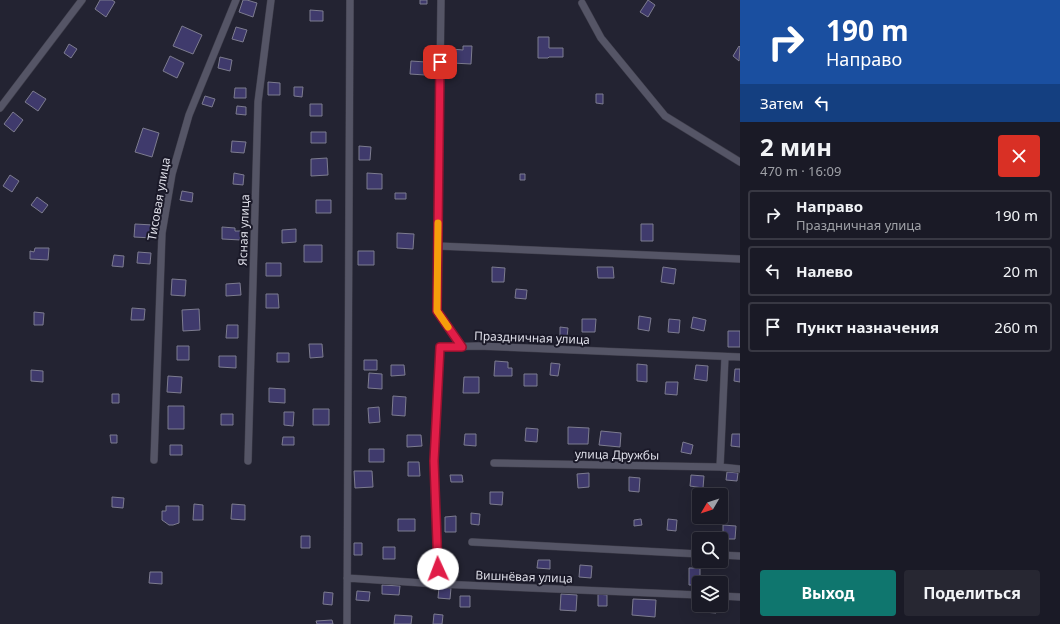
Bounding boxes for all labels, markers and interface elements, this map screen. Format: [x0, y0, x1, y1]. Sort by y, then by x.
text: 190 m [826, 11, 909, 49]
icon: right [760, 16, 812, 68]
pin [423, 45, 457, 79]
text: Направо [826, 47, 902, 71]
icon: arrive [429, 51, 451, 73]
icon: left [811, 92, 833, 114]
text: Затем [760, 93, 803, 113]
text: 2 мин [760, 130, 832, 163]
button: close [998, 135, 1040, 177]
street label: Тисовая улица [143, 156, 174, 242]
text: 470 m · 16:09 [760, 162, 841, 180]
street label: Ясная улица [234, 194, 253, 266]
text: Направо [796, 196, 863, 216]
icon: right [762, 204, 784, 226]
text: 190 m [994, 205, 1038, 225]
text: Праздничная улица [796, 216, 922, 234]
icon: left [762, 260, 784, 282]
text: Налево [796, 261, 853, 281]
text: 20 m [1003, 261, 1038, 281]
icon: arrive [762, 316, 784, 338]
text: Пункт назначения [796, 317, 939, 337]
text: 260 m [994, 317, 1038, 337]
street label: Праздничная улица [474, 327, 590, 348]
street label: улица Дружбы [575, 445, 659, 464]
north arrow [692, 488, 728, 524]
map controls [692, 488, 728, 612]
button: search [692, 532, 728, 568]
position arrow [417, 548, 459, 590]
street label: Вишнёвая улица [475, 566, 573, 587]
button: Выход [760, 570, 896, 616]
button: Поделиться [904, 570, 1040, 616]
button: layers [692, 576, 728, 612]

